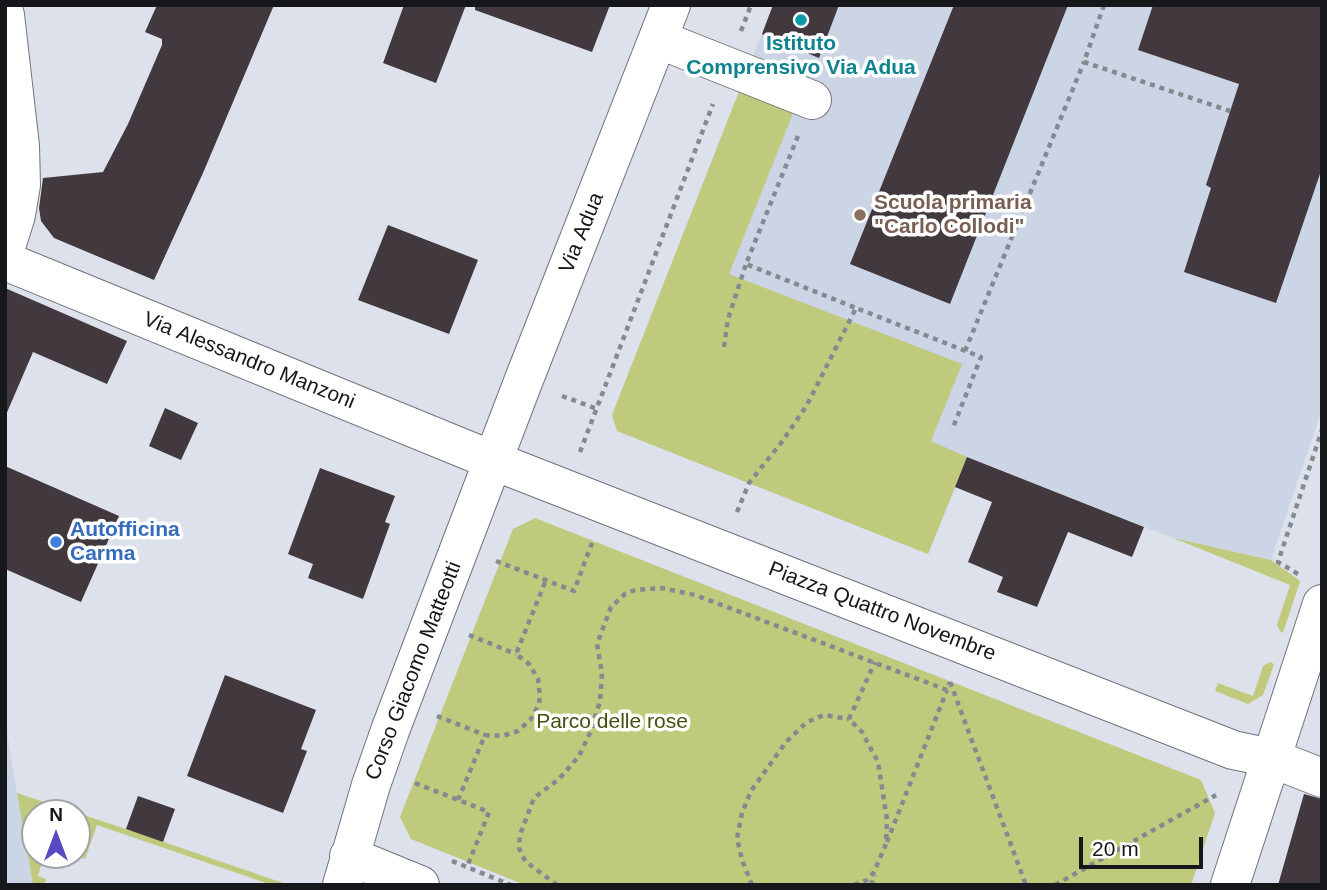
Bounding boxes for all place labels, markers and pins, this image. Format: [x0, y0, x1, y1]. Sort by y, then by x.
marker: Istituto Comprensivo Via Adua [793, 12, 809, 28]
place label: Istituto Comprensivo Via Adua [686, 31, 916, 81]
place label: Scuola primaria "Carlo Collodi" [874, 190, 1032, 240]
marker: Scuola primaria "Carlo Collodi" [852, 207, 868, 223]
place label: Autofficina Carma [70, 517, 180, 567]
marker: Autofficina Carma [48, 534, 64, 550]

